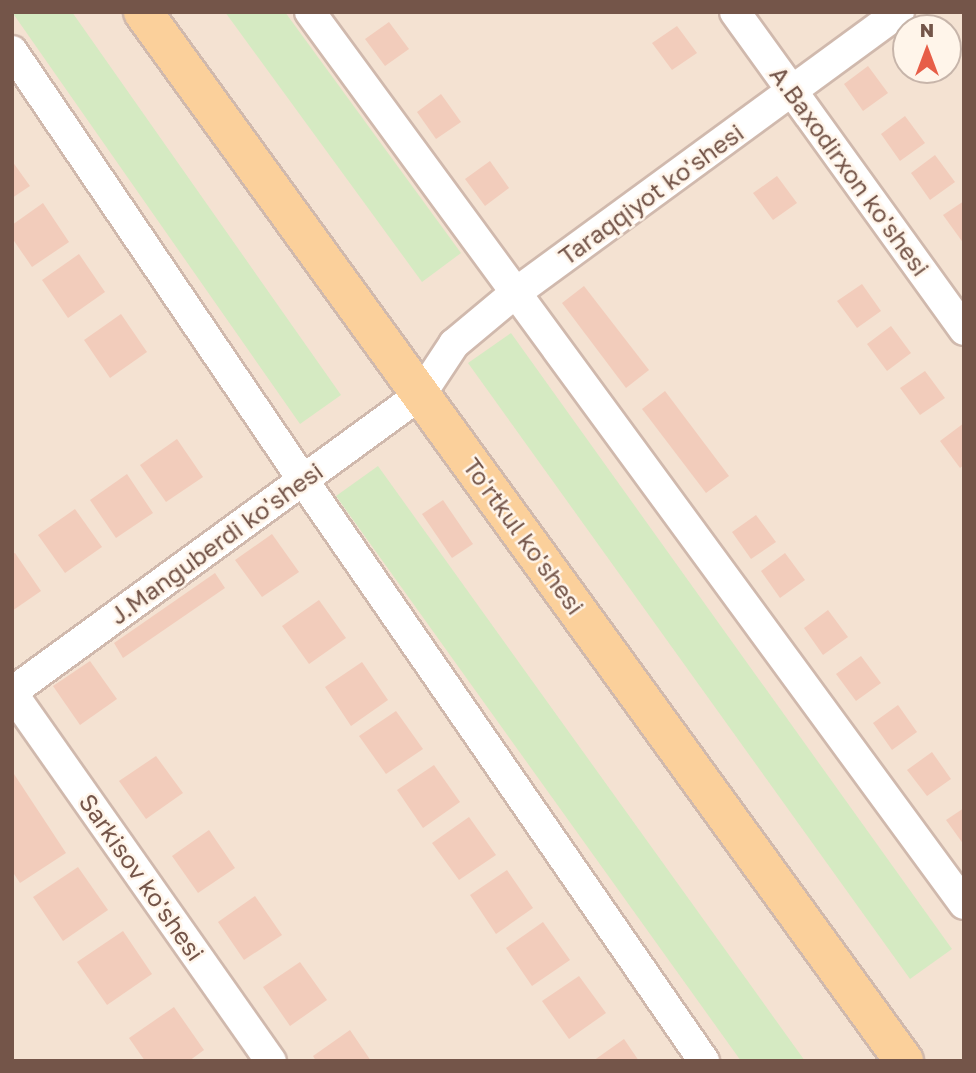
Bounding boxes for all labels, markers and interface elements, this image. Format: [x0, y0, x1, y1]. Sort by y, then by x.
north arrow [892, 14, 962, 84]
text: N [920, 18, 934, 41]
street label: A.Baxodirxon ko'shesi [764, 61, 936, 281]
street label: Taraqqiyot ko'shesi [553, 117, 749, 271]
street label: To'rtkul ko'shesi [458, 452, 590, 620]
street label: J.Manguberdi ko'shesi [104, 456, 328, 630]
street label: Sarkisov ko'shesi [74, 788, 210, 966]

